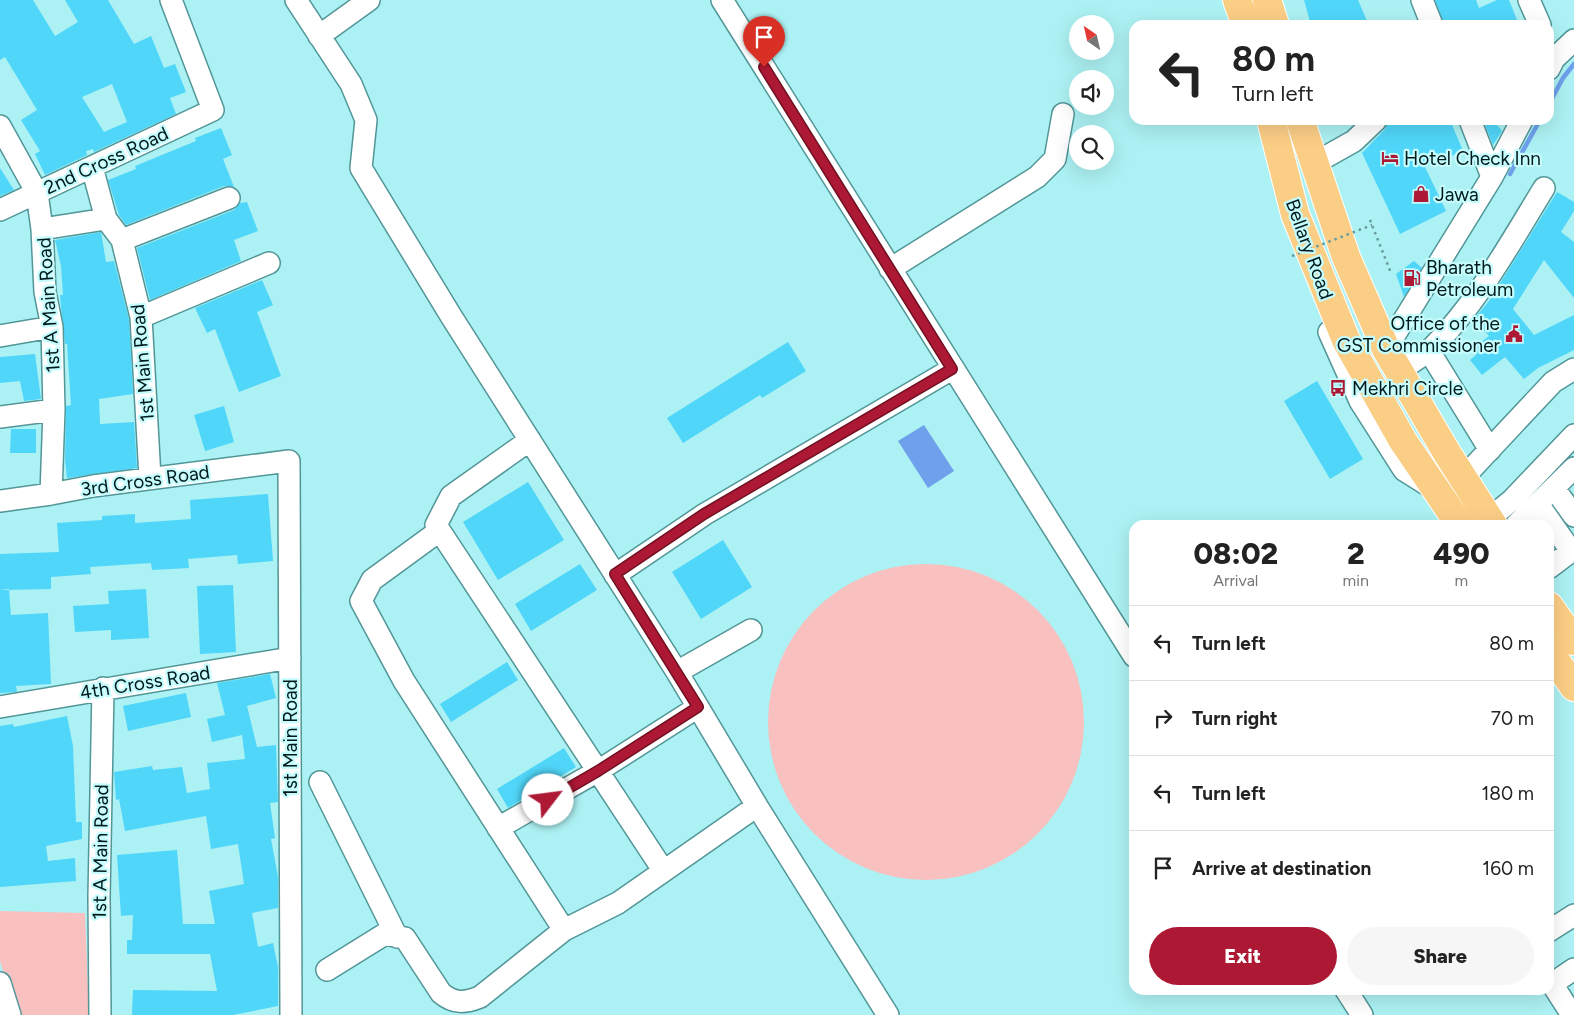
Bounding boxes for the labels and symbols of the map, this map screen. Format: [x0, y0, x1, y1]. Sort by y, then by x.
north arrow [1069, 15, 1114, 60]
pin [743, 16, 785, 67]
street label: 2nd Cross Road [40, 122, 172, 199]
place label: Hotel Check Inn [1404, 147, 1541, 170]
hotel icon: Hotel Check Inn [1380, 148, 1400, 168]
place label: Jawa [1435, 183, 1479, 206]
shop icon: Jawa [1411, 184, 1431, 204]
street label: Bellary Road [1281, 196, 1338, 302]
street label: 1st A Main Road [32, 237, 65, 373]
place label: Bharath Petroleum [1426, 256, 1513, 301]
fuel station icon: Bharath Petroleum [1402, 268, 1422, 288]
street label: 1st Main Road [126, 303, 159, 423]
place label: Office of the GST Commissioner [1337, 312, 1501, 357]
public building icon: Office of the GST Commissioner [1504, 324, 1524, 344]
place label: Mekhri Circle [1352, 377, 1463, 400]
bus stop icon: Mekhri Circle [1328, 378, 1348, 398]
street label: 3rd Cross Road [79, 460, 211, 501]
street label: 4th Cross Road [78, 661, 212, 704]
street label: 1st Main Road [279, 679, 302, 797]
position arrow [521, 773, 573, 825]
street label: 1st A Main Road [88, 784, 113, 920]

